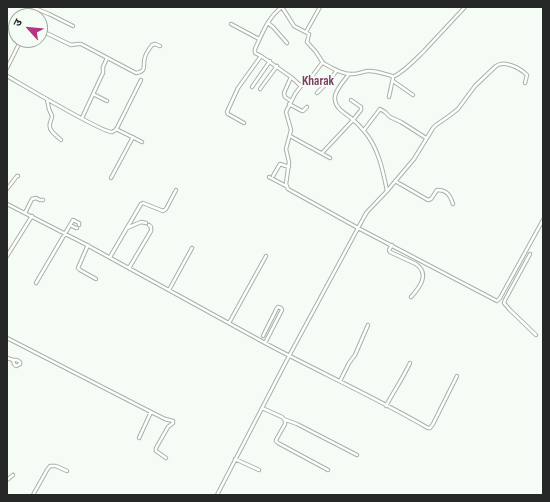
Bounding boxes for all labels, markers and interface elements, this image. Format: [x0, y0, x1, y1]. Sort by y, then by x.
north arrow [8, 8, 48, 48]
text: उ [11, 17, 25, 29]
district label: Kharak [302, 74, 334, 90]

